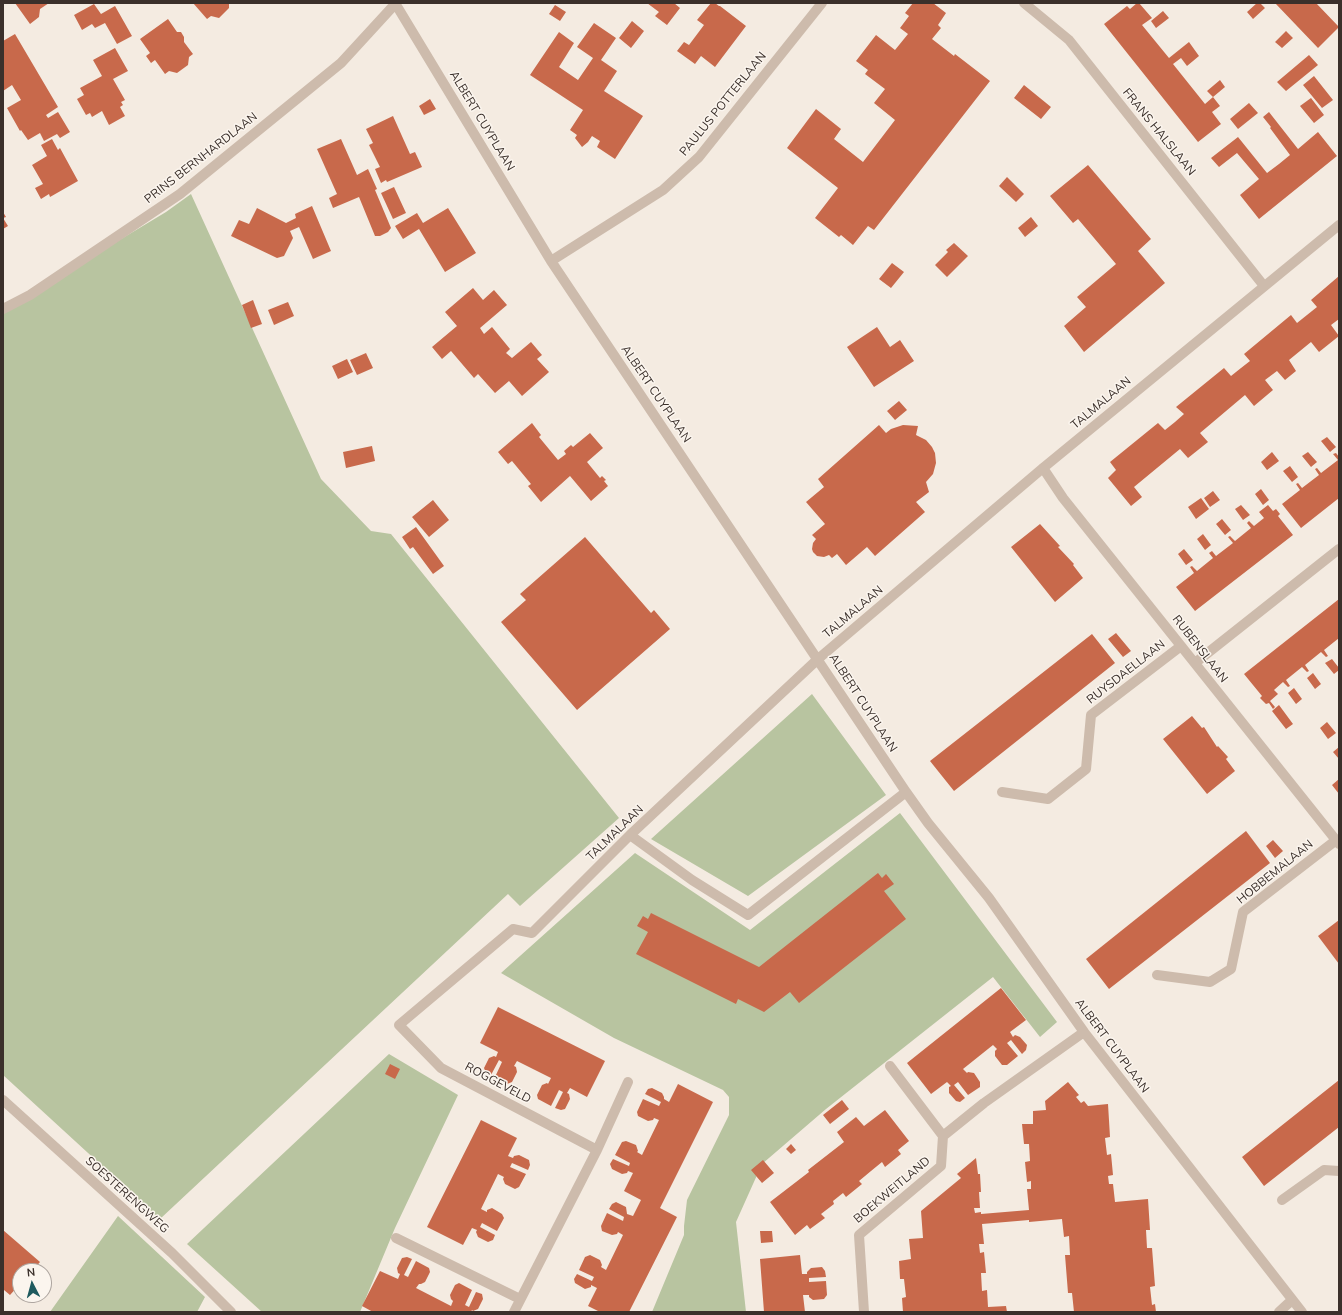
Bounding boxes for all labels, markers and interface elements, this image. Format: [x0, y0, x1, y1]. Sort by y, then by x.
street label: PAULUS POTTERLAAN [677, 49, 769, 159]
street label: ALBERT CUYPLAAN [446, 68, 518, 174]
street label: FRANS HALSLAAN [1119, 85, 1199, 179]
street label: PRINS BERNHARDLAAN [142, 109, 260, 207]
street label: ALBERT CUYPLAAN [618, 343, 694, 445]
street label: TALMALAAN [1068, 374, 1134, 432]
street label: TALMALAAN [820, 583, 886, 641]
street label: RUBENSLAAN [1169, 612, 1231, 686]
street label: RUYSDAELLAAN [1084, 637, 1168, 707]
street label: ALBERT CUYPLAAN [826, 651, 900, 755]
street label: TALMALAAN [583, 802, 647, 864]
street label: HOBBEMALAAN [1234, 837, 1316, 907]
street label: ALBERT CUYPLAAN [1072, 996, 1152, 1096]
street label: ROGGEVELD [462, 1060, 534, 1106]
street label: SOESTERENGWEG [82, 1154, 172, 1236]
street label: BOEKWEITLAND [851, 1154, 933, 1226]
north arrow [12, 1263, 52, 1303]
text: N [26, 1265, 36, 1279]

